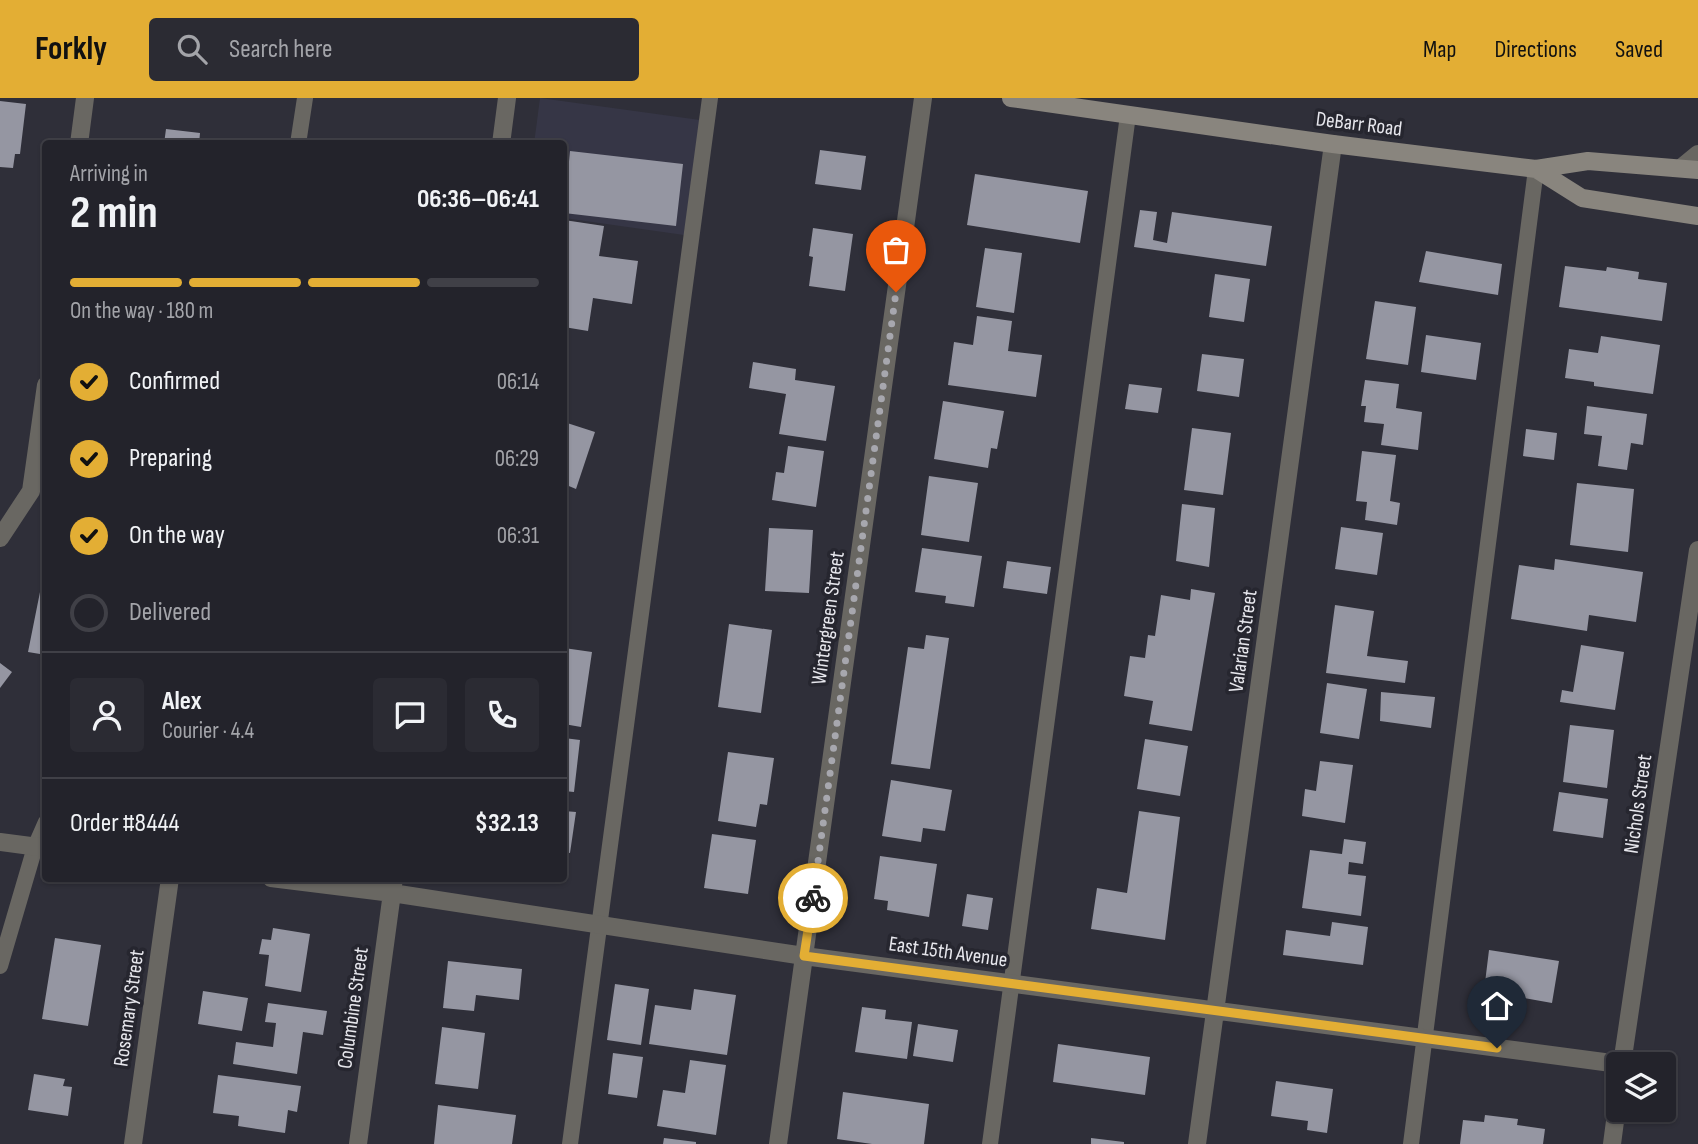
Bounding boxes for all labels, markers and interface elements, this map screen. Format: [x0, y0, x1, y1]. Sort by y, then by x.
search box [149, 18, 639, 81]
text: Forkly [35, 29, 107, 69]
icon: search [173, 30, 211, 68]
text: Search here [229, 34, 332, 65]
text: Map [1423, 35, 1456, 64]
text: Directions [1494, 35, 1577, 64]
text: Saved [1615, 35, 1663, 64]
street label: DeBarr Road [1314, 106, 1404, 142]
text: Arriving in [70, 160, 148, 188]
text: 06:36–06:41 [417, 184, 539, 215]
text: 2 min [70, 186, 158, 241]
pin [866, 220, 926, 292]
icon: bag [877, 231, 915, 269]
text: On the way · 180 m [70, 297, 213, 325]
icon: check [70, 363, 108, 401]
text: Confirmed [129, 366, 220, 397]
text: 06:14 [497, 368, 539, 396]
icon: check [70, 440, 108, 478]
text: Preparing [129, 443, 212, 474]
text: 06:29 [495, 445, 539, 473]
icon: check [70, 517, 108, 555]
text: On the way [129, 520, 225, 551]
text: 06:31 [497, 522, 539, 550]
street label: Wintergreen Street [806, 550, 850, 686]
street label: Valarian Street [1223, 588, 1263, 694]
text: Delivered [129, 597, 211, 628]
button: person [70, 678, 144, 752]
button: chat [373, 678, 447, 752]
button: phone [465, 678, 539, 752]
text: Alex [162, 686, 202, 717]
text: Courier · 4.4 [162, 717, 254, 745]
street label: Nichols Street [1619, 753, 1657, 855]
text: Order #8444 [70, 808, 179, 839]
text: $32.13 [475, 808, 539, 839]
courier [778, 863, 848, 933]
icon: bike [794, 879, 832, 917]
street label: East 15th Avenue [887, 931, 1009, 973]
street label: Columbine Street [332, 946, 374, 1070]
street label: Rosemary Street [108, 948, 150, 1068]
pin [1467, 976, 1527, 1048]
icon: home [1478, 987, 1516, 1025]
map controls [1606, 1052, 1676, 1122]
button: layers [1606, 1052, 1676, 1122]

